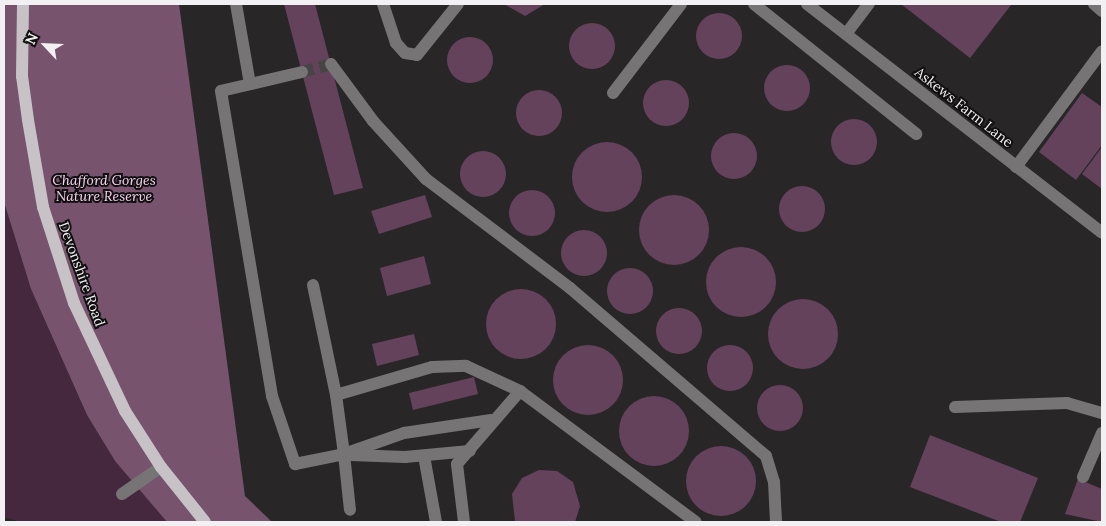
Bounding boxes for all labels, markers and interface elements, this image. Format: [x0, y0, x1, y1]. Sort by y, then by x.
north arrow [20, 20, 70, 70]
text: N [21, 30, 42, 47]
street label: Askews Farm Lane [912, 63, 1016, 151]
park label: Chafford Gorges Nature Reserve [52, 172, 156, 204]
street label: Devonshire Road [55, 219, 109, 329]

